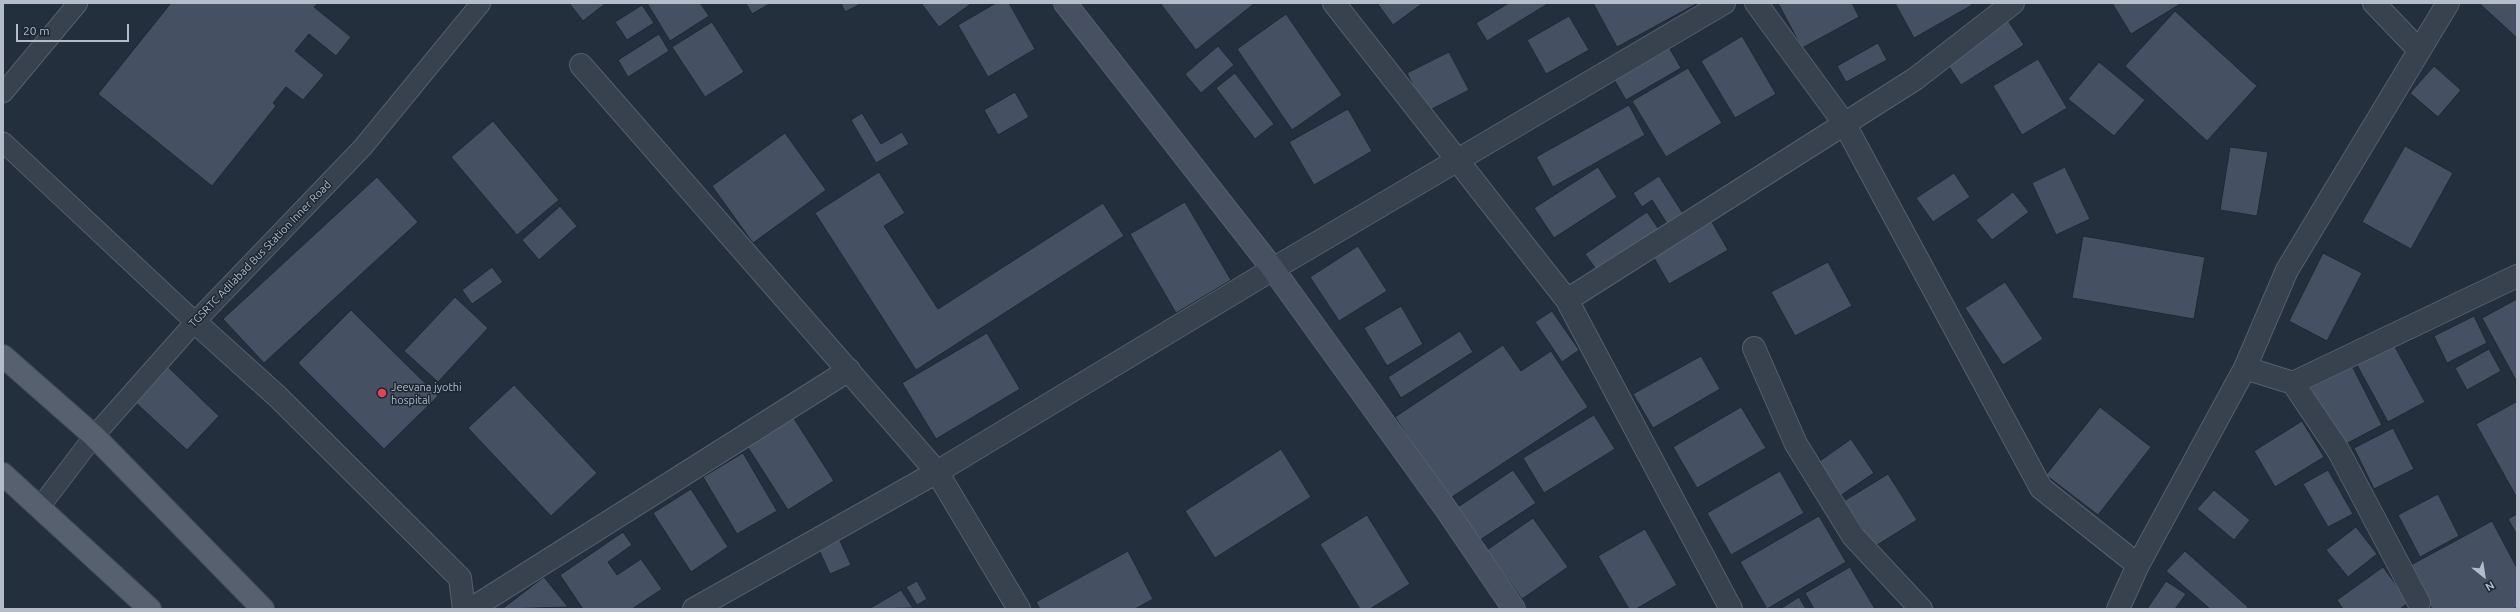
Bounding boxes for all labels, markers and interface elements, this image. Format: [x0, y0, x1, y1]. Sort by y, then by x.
scale bar [18, 16, 131, 42]
text: 20 m [23, 24, 50, 37]
street label: TGSRTC Adilabad Bus Station Inner Road [186, 178, 334, 330]
place label: Jeevana jyothi hospital [391, 380, 462, 406]
marker: Jeevana jyothi hospital [376, 387, 388, 399]
north arrow [2464, 556, 2504, 596]
text: N [2483, 579, 2497, 594]

